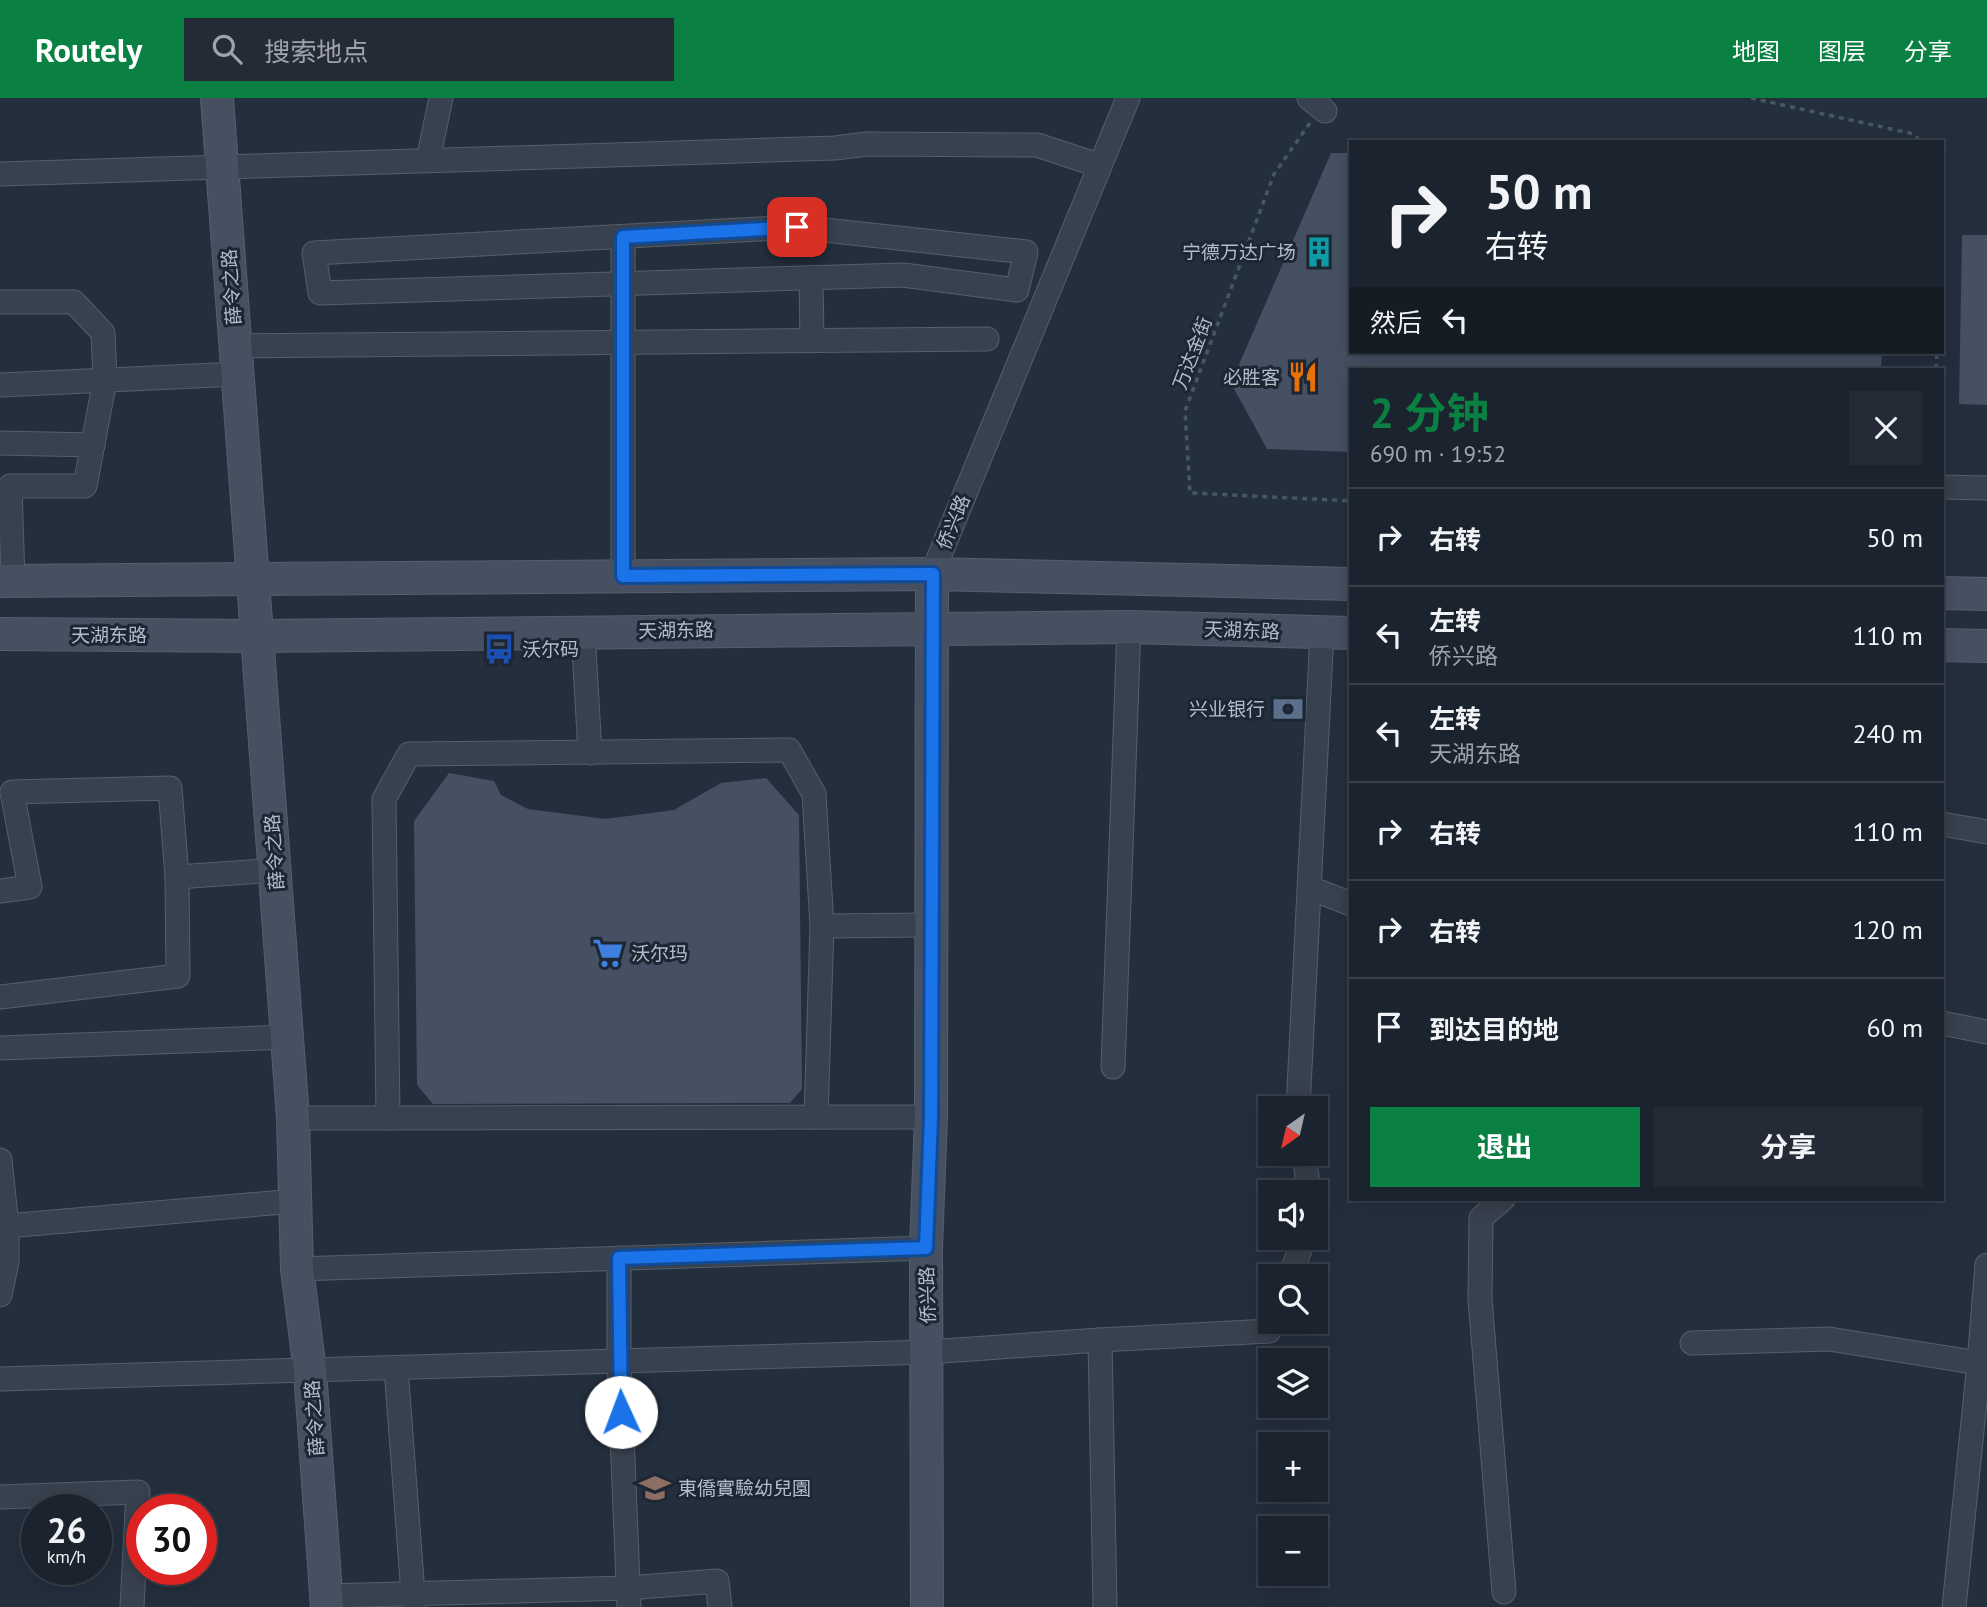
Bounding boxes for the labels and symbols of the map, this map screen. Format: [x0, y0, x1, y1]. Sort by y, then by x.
pin [767, 197, 827, 257]
building icon: 宁德万达广场 [1302, 235, 1336, 269]
place label: 宁德万达广场 [1182, 240, 1296, 264]
street label: 薛令之路 [216, 248, 246, 326]
street label: 万达金街 [1167, 313, 1217, 393]
restaurant icon: 必胜客 [1286, 360, 1320, 394]
place label: 必胜客 [1223, 365, 1280, 389]
street label: 侨兴路 [931, 491, 975, 553]
street label: 天湖东路 [638, 617, 714, 643]
street label: 天湖东路 [1204, 617, 1280, 643]
street label: 天湖东路 [71, 623, 147, 647]
bus stop icon: 沃尔码 [482, 632, 516, 666]
place label: 沃尔码 [522, 637, 579, 661]
bank icon: 兴业银行 [1271, 692, 1305, 726]
place label: 兴业银行 [1189, 697, 1265, 721]
street label: 薛令之路 [259, 813, 289, 891]
supermarket icon: 沃尔玛 [591, 936, 625, 970]
place label: 沃尔玛 [631, 941, 688, 965]
north arrow [1258, 1096, 1328, 1166]
street label: 侨兴路 [914, 1266, 940, 1324]
position arrow [584, 1375, 658, 1449]
street label: 薛令之路 [299, 1379, 329, 1457]
school or university icon: 東僑實驗幼兒園 [638, 1471, 672, 1505]
place label: 東僑實驗幼兒園 [678, 1476, 811, 1500]
speed limit sign: 30 [126, 1494, 217, 1585]

